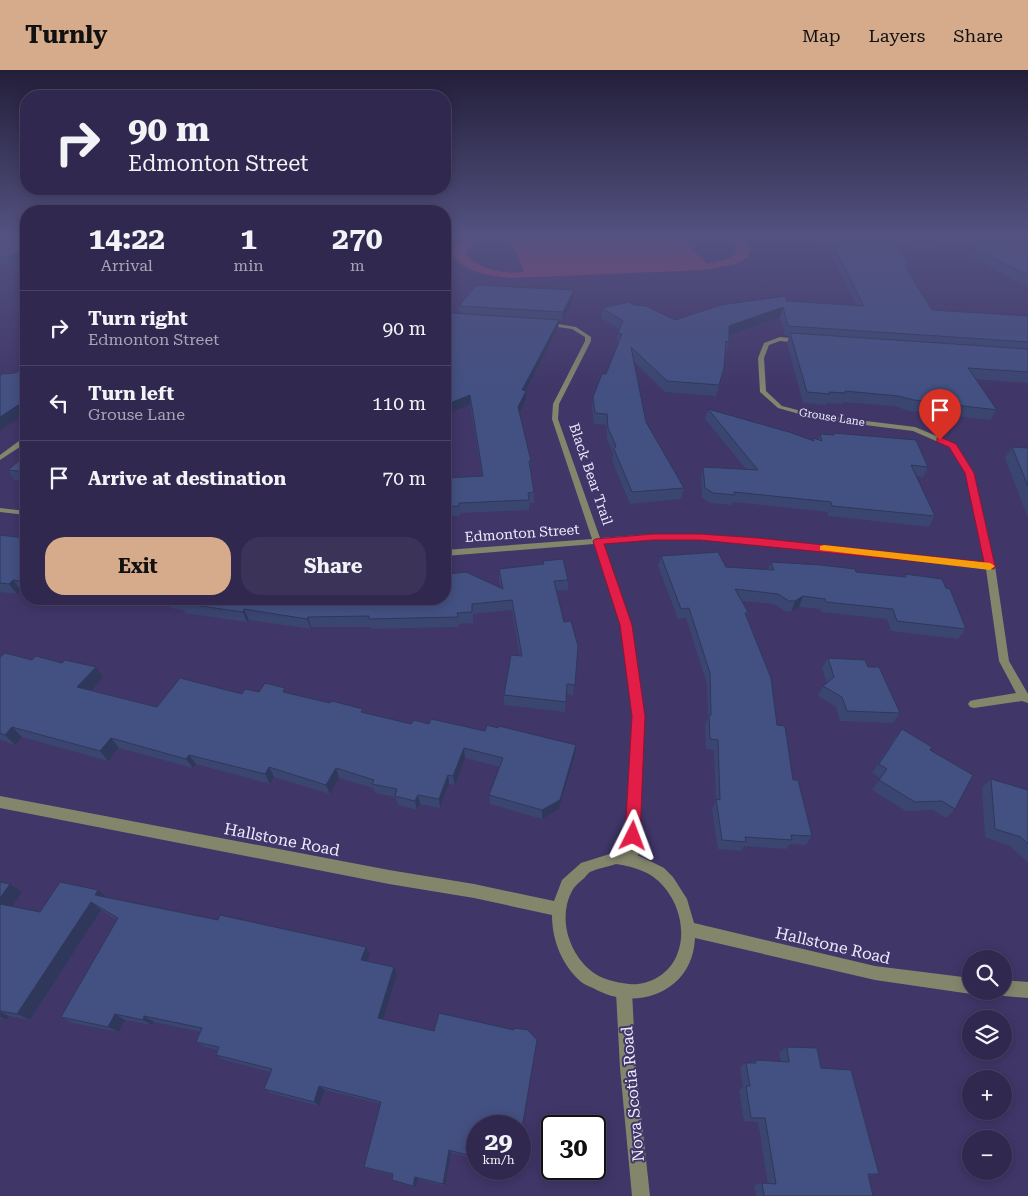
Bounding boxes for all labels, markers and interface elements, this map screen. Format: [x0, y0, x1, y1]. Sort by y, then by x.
text: Turnly [25, 21, 108, 49]
text: Map [802, 25, 841, 46]
text: Layers [869, 25, 925, 46]
text: Share [953, 25, 1003, 46]
text: 90 m [128, 109, 210, 150]
icon: right [45, 110, 110, 175]
text: Edmonton Street [128, 151, 308, 176]
text: 14:22 [88, 221, 165, 256]
text: 1 [240, 221, 257, 256]
text: 270 [332, 221, 382, 256]
text: Arrival [101, 256, 153, 275]
text: min [234, 256, 264, 275]
text: m [350, 256, 365, 275]
text: Turn right [88, 307, 188, 330]
icon: right [45, 314, 73, 342]
text: 90 m [383, 317, 426, 340]
text: Edmonton Street [88, 330, 219, 349]
text: Turn left [88, 382, 174, 405]
icon: left [45, 389, 73, 417]
pin [919, 389, 961, 440]
text: 110 m [372, 392, 426, 415]
icon: arrive [926, 396, 954, 424]
text: Grouse Lane [88, 405, 185, 424]
street label: Grouse Lane [798, 406, 866, 429]
street label: Black Bear Trail [566, 421, 616, 528]
icon: arrive [45, 464, 73, 492]
text: Arrive at destination [88, 467, 286, 490]
text: 70 m [383, 467, 426, 490]
street label: Edmonton Street [464, 521, 580, 545]
button: Exit [45, 537, 231, 595]
button: Share [241, 537, 426, 595]
position arrow [606, 809, 658, 861]
street label: Hallstone Road [222, 819, 341, 860]
street label: Hallstone Road [774, 923, 892, 968]
map controls [962, 950, 1012, 1180]
button: search [962, 950, 1012, 1000]
button: layers [962, 1010, 1012, 1060]
street label: Nova Scotia Road [617, 1025, 648, 1162]
button: + [962, 1070, 1012, 1120]
speed limit sign: 30 [541, 1115, 606, 1180]
text: 29 [484, 1127, 513, 1156]
button: − [962, 1130, 1012, 1180]
text: km/h [482, 1153, 515, 1167]

